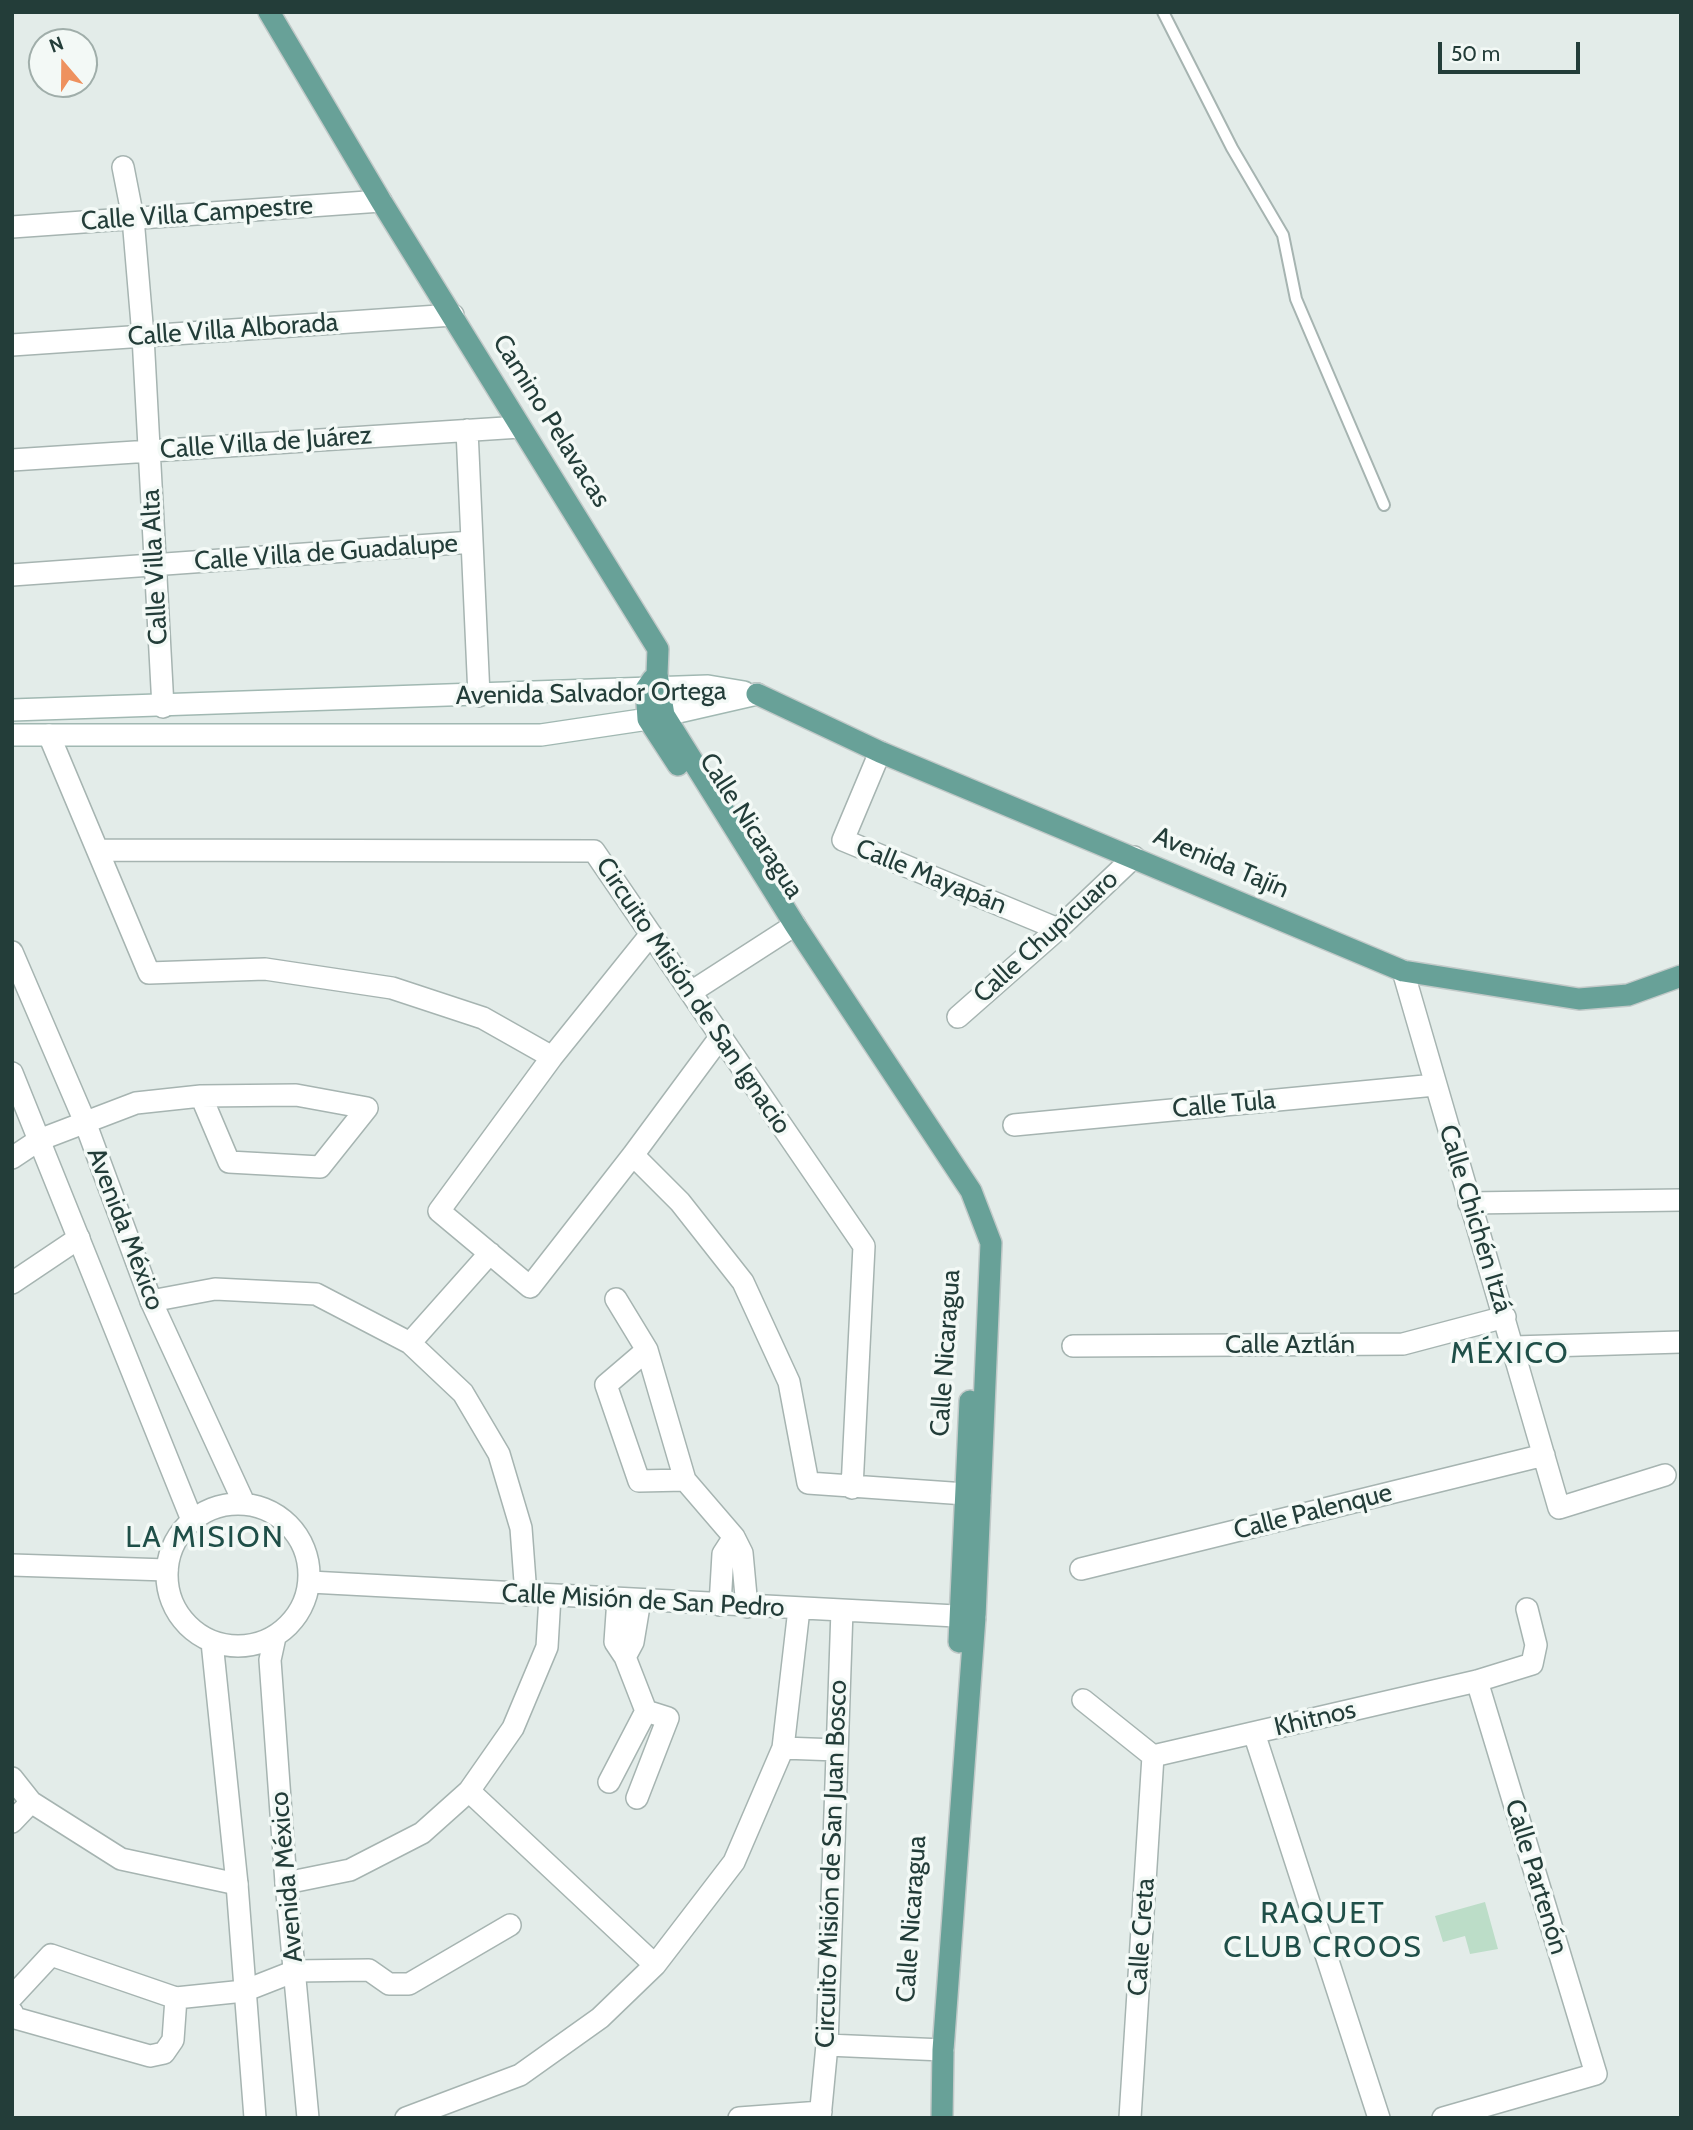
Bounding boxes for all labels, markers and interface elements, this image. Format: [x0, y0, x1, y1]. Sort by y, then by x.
north arrow [28, 28, 98, 98]
scale bar [1441, 28, 1583, 72]
text: N [46, 32, 67, 58]
text: 50 m [1451, 41, 1500, 66]
street label: Calle Villa Campestre [80, 190, 314, 238]
street label: Calle Villa Alborada [127, 307, 339, 353]
street label: Camino Pelavacas [485, 329, 617, 513]
street label: Calle Villa de Juárez [159, 420, 373, 466]
street label: Calle Villa Alta [135, 488, 175, 646]
street label: Calle Villa de Guadalupe [193, 528, 459, 578]
street label: Avenida Salvador Ortega [455, 676, 727, 712]
street label: Calle Nicaragua [692, 747, 810, 905]
street label: Avenida Tajín [1149, 820, 1293, 906]
street label: Calle Mayapán [851, 833, 1011, 921]
street label: Circuito Misión de San Ignacio [589, 852, 797, 1140]
street label: Calle Chupícuaro [967, 864, 1125, 1010]
street label: Calle Tula [1171, 1085, 1277, 1125]
street label: Calle Chichén Itzá [1432, 1121, 1518, 1317]
street label: Avenida México [80, 1143, 170, 1315]
street label: Calle Nicaragua [925, 1268, 967, 1438]
street label: Calle Aztlán [1225, 1329, 1355, 1361]
district label: MÉXICO [1451, 1336, 1569, 1372]
street label: Calle Palenque [1231, 1477, 1395, 1547]
district label: LA MISION [126, 1520, 284, 1556]
street label: Calle Misión de San Pedro [501, 1578, 785, 1624]
street label: Circuito Misión de San Juan Bosco [810, 1679, 854, 2049]
street label: Khitnos [1271, 1695, 1359, 1743]
street label: Avenida México [264, 1790, 310, 1964]
street label: Calle Partenón [1498, 1796, 1574, 1958]
street label: Calle Nicaragua [891, 1834, 933, 2004]
street label: Calle Creta [1122, 1877, 1162, 1997]
district label: RAQUET CLUB CROOS [1224, 1896, 1422, 1966]

